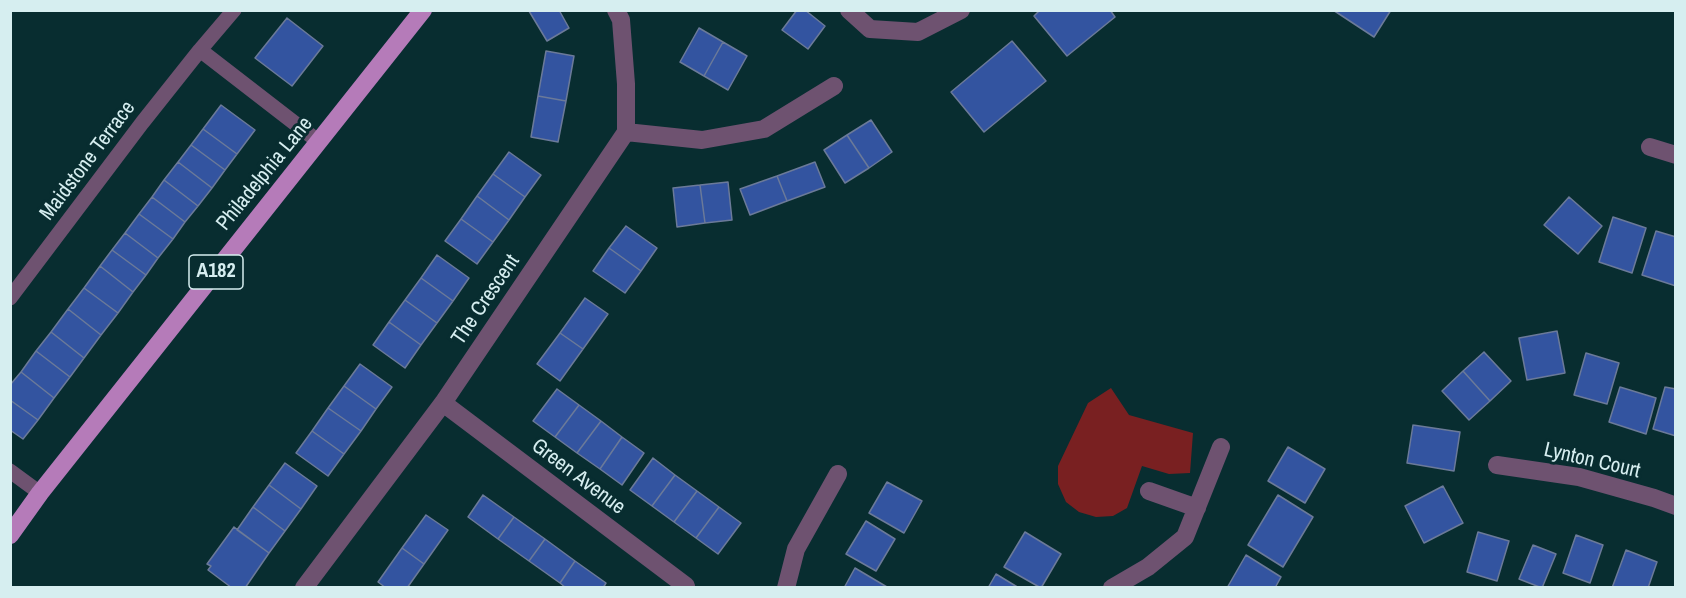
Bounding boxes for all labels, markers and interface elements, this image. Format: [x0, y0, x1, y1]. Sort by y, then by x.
street label: Maidstone Terrace [35, 96, 141, 226]
street label: Philadelphia Lane [212, 112, 318, 236]
street label: The Crescent [447, 250, 525, 350]
road number: A182 [189, 255, 243, 289]
street label: Green Avenue [526, 434, 630, 520]
street label: Lynton Court [1541, 438, 1643, 484]

